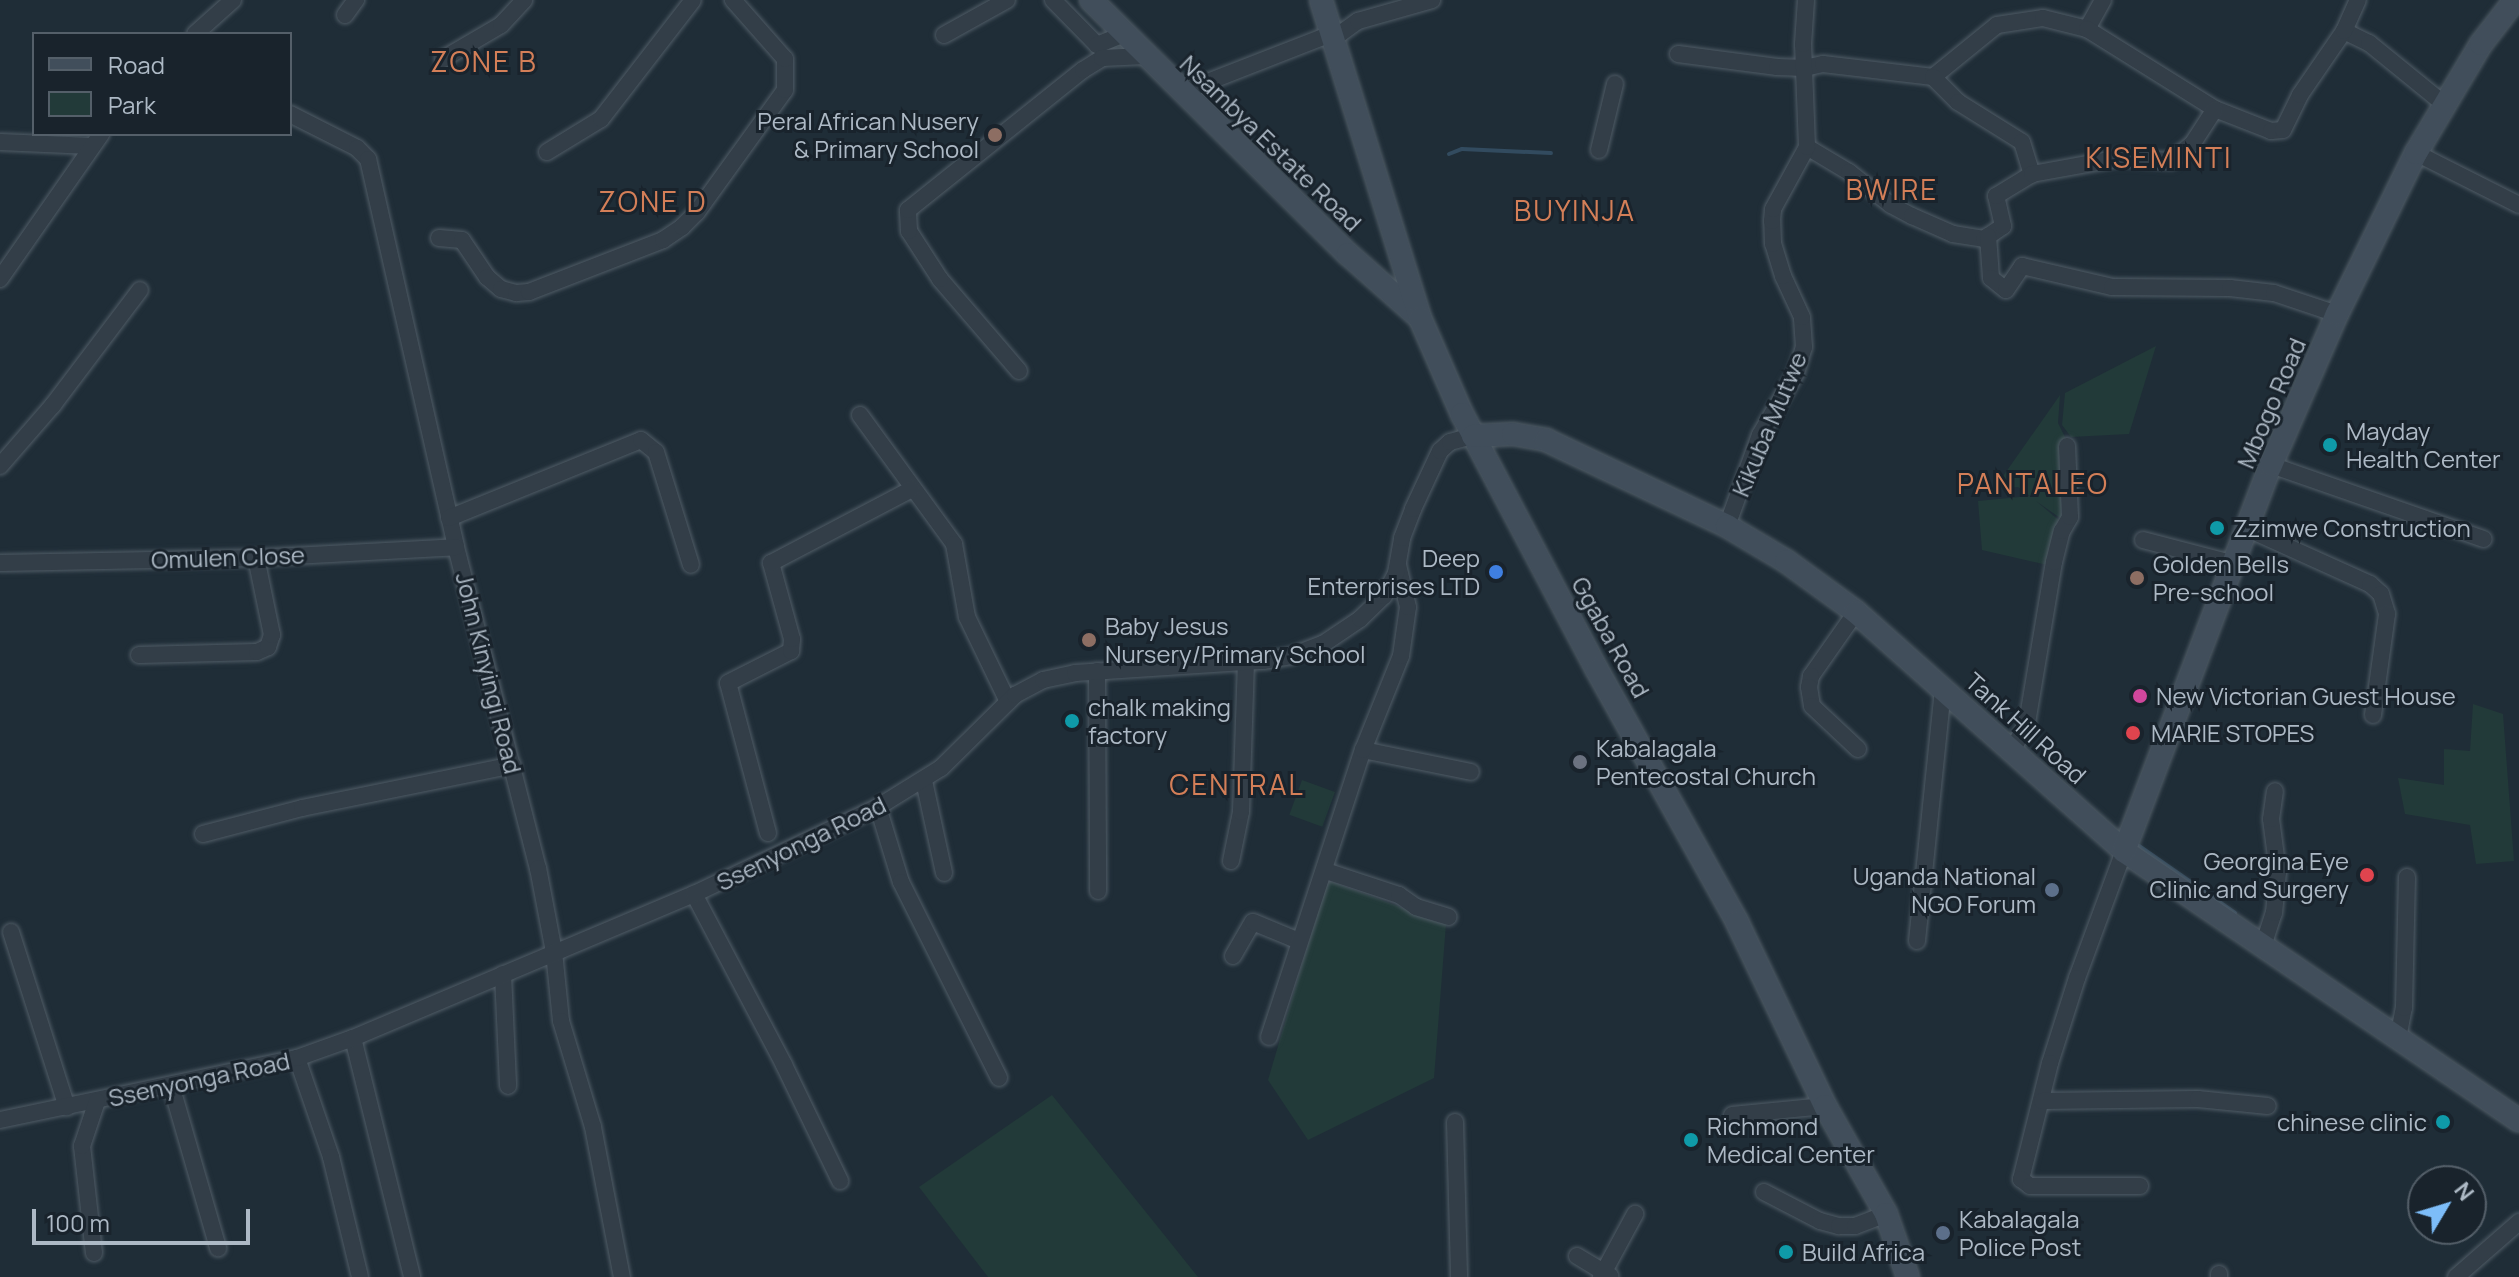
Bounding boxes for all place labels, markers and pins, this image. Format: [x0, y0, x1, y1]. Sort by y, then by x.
place label: Peral African Nusery & Primary School [757, 107, 979, 163]
marker: Peral African Nusery & Primary School [986, 126, 1004, 144]
place label: Mayday Health Center [2346, 417, 2501, 473]
marker: Mayday Health Center [2321, 436, 2339, 454]
place label: Zzimwe Construction [2233, 514, 2471, 542]
marker: Zzimwe Construction [2208, 519, 2226, 537]
place label: Deep Enterprises LTD [1307, 544, 1480, 600]
place label: Golden Bells Pre-school [2153, 550, 2289, 606]
marker: Deep Enterprises LTD [1487, 563, 1505, 581]
marker: Golden Bells Pre-school [2128, 569, 2146, 587]
place label: Baby Jesus Nursery/Primary School [1105, 612, 1366, 668]
marker: Baby Jesus Nursery/Primary School [1080, 631, 1098, 649]
place label: New Victorian Guest House [2156, 682, 2456, 710]
marker: New Victorian Guest House [2131, 687, 2149, 705]
place label: chalk making factory [1088, 693, 1231, 749]
marker: chalk making factory [1063, 712, 1081, 730]
place label: MARIE STOPES [2151, 719, 2314, 747]
marker: MARIE STOPES [2122, 722, 2144, 744]
place label: Kabalagala Pentecostal Church [1596, 734, 1816, 790]
marker: Kabalagala Pentecostal Church [1571, 753, 1589, 771]
place label: Georgina Eye Clinic and Surgery [2150, 847, 2349, 903]
place label: Uganda National NGO Forum [1853, 862, 2036, 918]
marker: Georgina Eye Clinic and Surgery [2356, 864, 2378, 886]
marker: Uganda National NGO Forum [2043, 881, 2061, 899]
place label: chinese clinic [2277, 1108, 2427, 1136]
place label: Richmond Medical Center [1707, 1112, 1875, 1168]
marker: chinese clinic [2434, 1113, 2452, 1131]
marker: Richmond Medical Center [1682, 1131, 1700, 1149]
place label: Kabalagala Police Post [1959, 1205, 2081, 1261]
marker: Kabalagala Police Post [1934, 1224, 1952, 1242]
place label: Build Africa [1802, 1238, 1925, 1266]
marker: Build Africa [1777, 1243, 1795, 1261]

